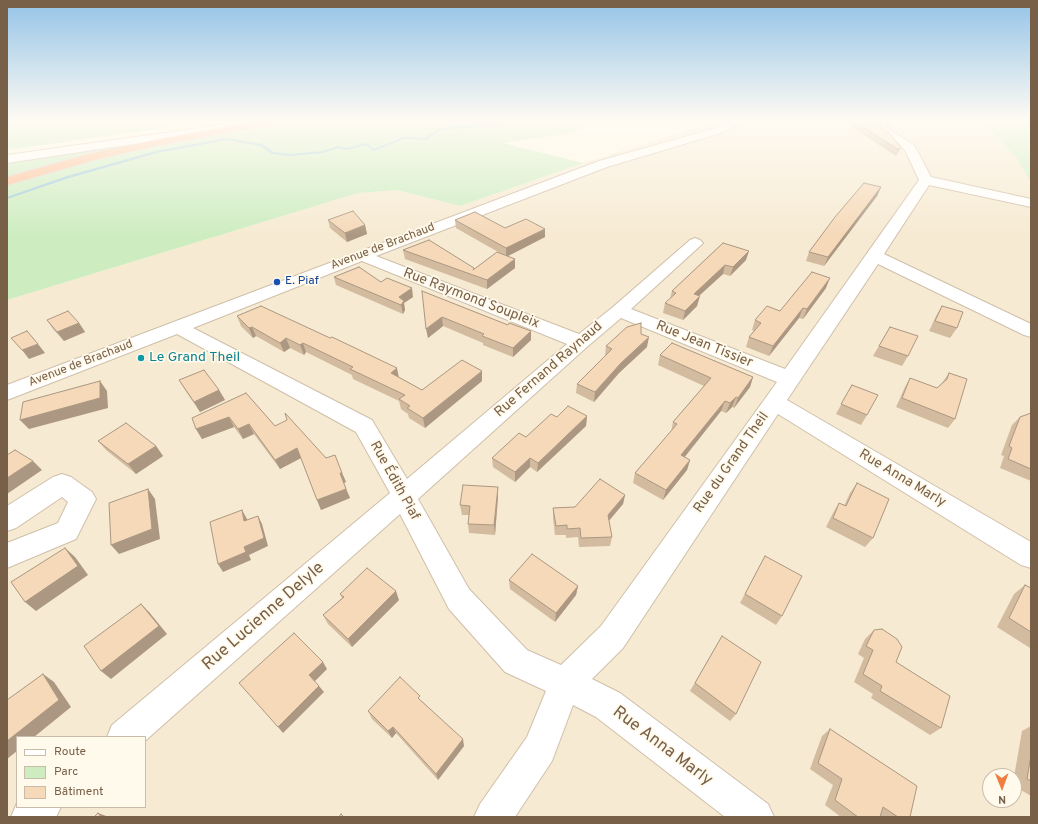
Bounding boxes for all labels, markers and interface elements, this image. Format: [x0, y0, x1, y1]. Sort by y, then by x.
street label: Avenue de Brachaud [329, 221, 437, 273]
street label: Rue Raymond Soupleix [400, 265, 542, 333]
place label: E. Piaf [285, 275, 319, 289]
marker: E. Piaf [272, 277, 282, 287]
street label: Rue Jean Tissier [653, 318, 755, 372]
street label: Rue Fernand Raynaud [492, 319, 606, 421]
street label: Avenue de Brachaud [27, 338, 135, 390]
place label: Le Grand Theil [149, 350, 240, 366]
marker: Le Grand Theil [136, 353, 146, 363]
street label: Rue du Grand Theil [691, 409, 773, 517]
street label: Rue Édith Piaf [365, 439, 423, 523]
street label: Rue Anna Marly [855, 446, 949, 512]
street label: Rue Lucienne Delyle [199, 558, 329, 676]
street label: Rue Anna Marly [608, 703, 716, 791]
legend [16, 736, 146, 808]
text: Route [54, 744, 86, 760]
text: Parc [54, 764, 78, 780]
north arrow [982, 768, 1022, 808]
text: Bâtiment [54, 784, 104, 800]
text: N [998, 792, 1006, 806]

